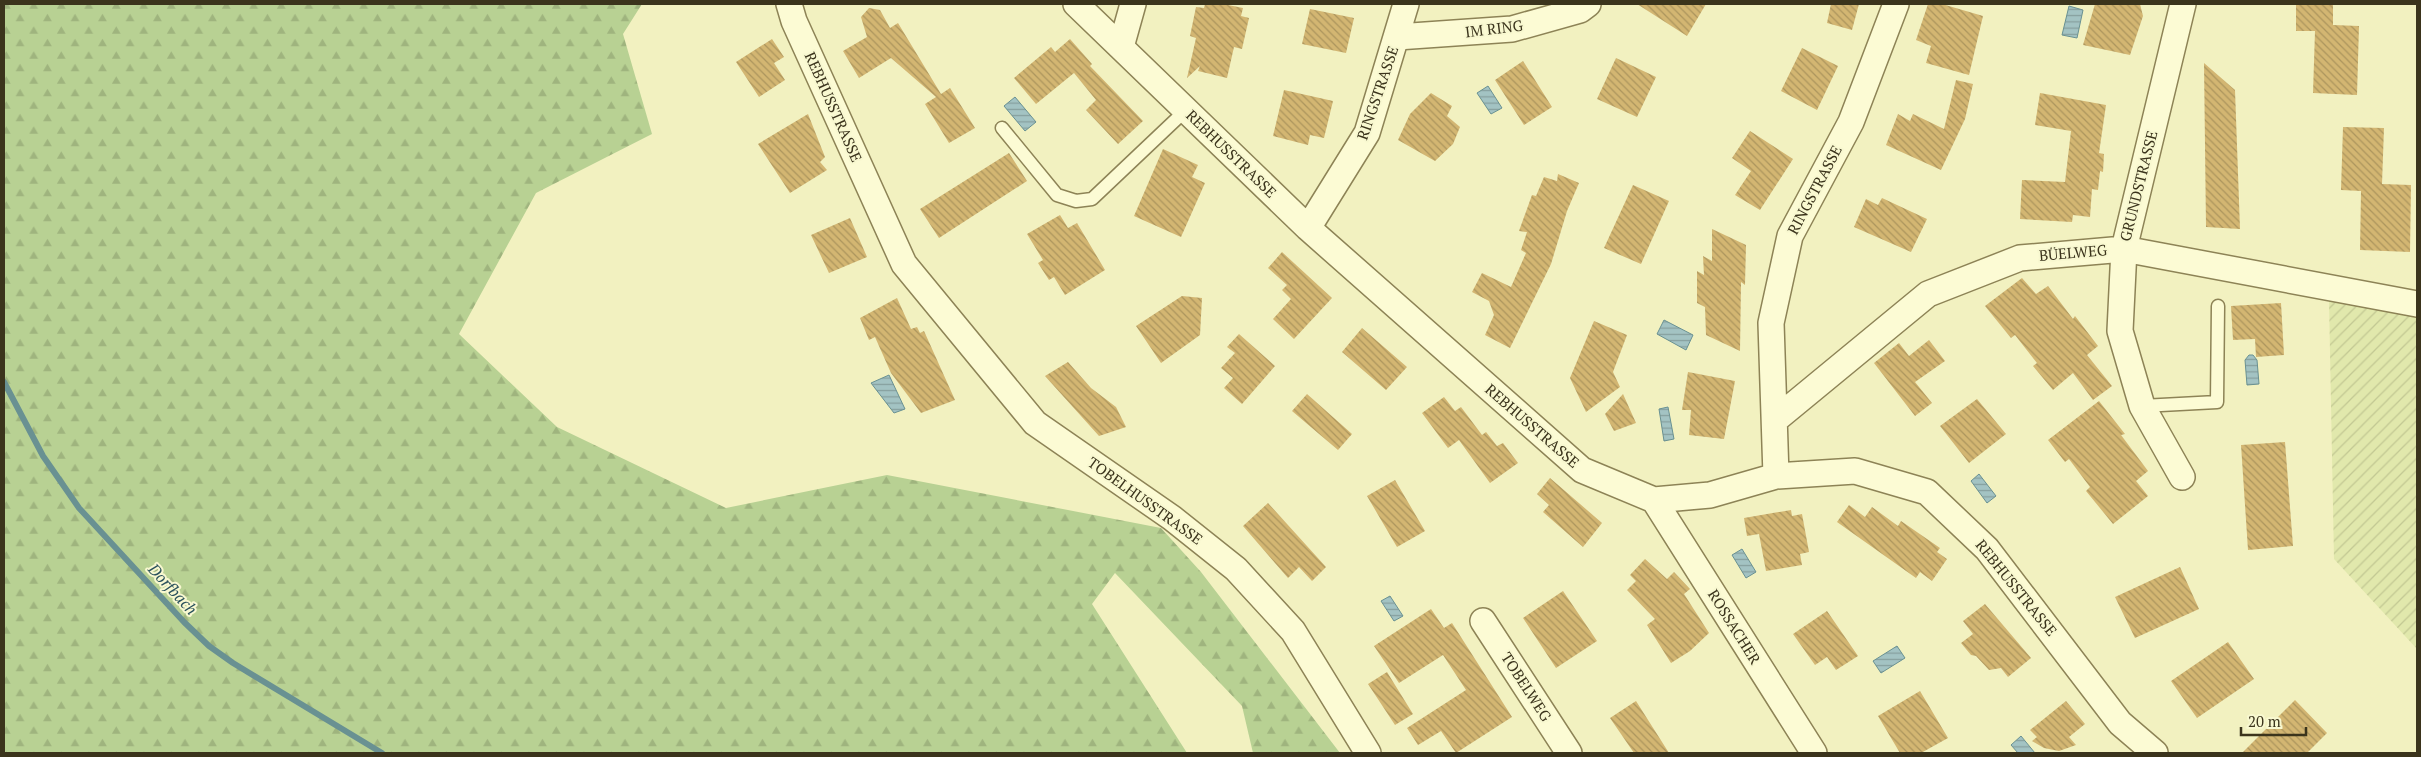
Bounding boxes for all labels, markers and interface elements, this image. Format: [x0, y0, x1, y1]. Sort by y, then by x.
street label: IM RING [1464, 14, 1525, 41]
street label: RINGSTRASSE [1352, 43, 1402, 142]
street label: REBHUSSTRASSE [801, 48, 867, 165]
street label: REBHUSSTRASSE [1182, 105, 1281, 202]
street label: GRUNDSTRASSE [2115, 128, 2161, 243]
street label: RINGSTRASSE [1782, 142, 1846, 238]
street label: BÜELWEG [2038, 239, 2109, 265]
street label: REBHUSSTRASSE [1481, 379, 1584, 472]
street label: TOBELHUSSTRASSE [1084, 452, 1207, 549]
street label: REBHUSSTRASSE [1972, 535, 2062, 640]
water label: Dorfbach [143, 558, 202, 619]
street label: ROSSACHER [1704, 585, 1766, 668]
street label: TOBELWEG [1497, 648, 1557, 725]
scale bar [2241, 704, 2306, 736]
text: 20 m [2248, 711, 2281, 731]

